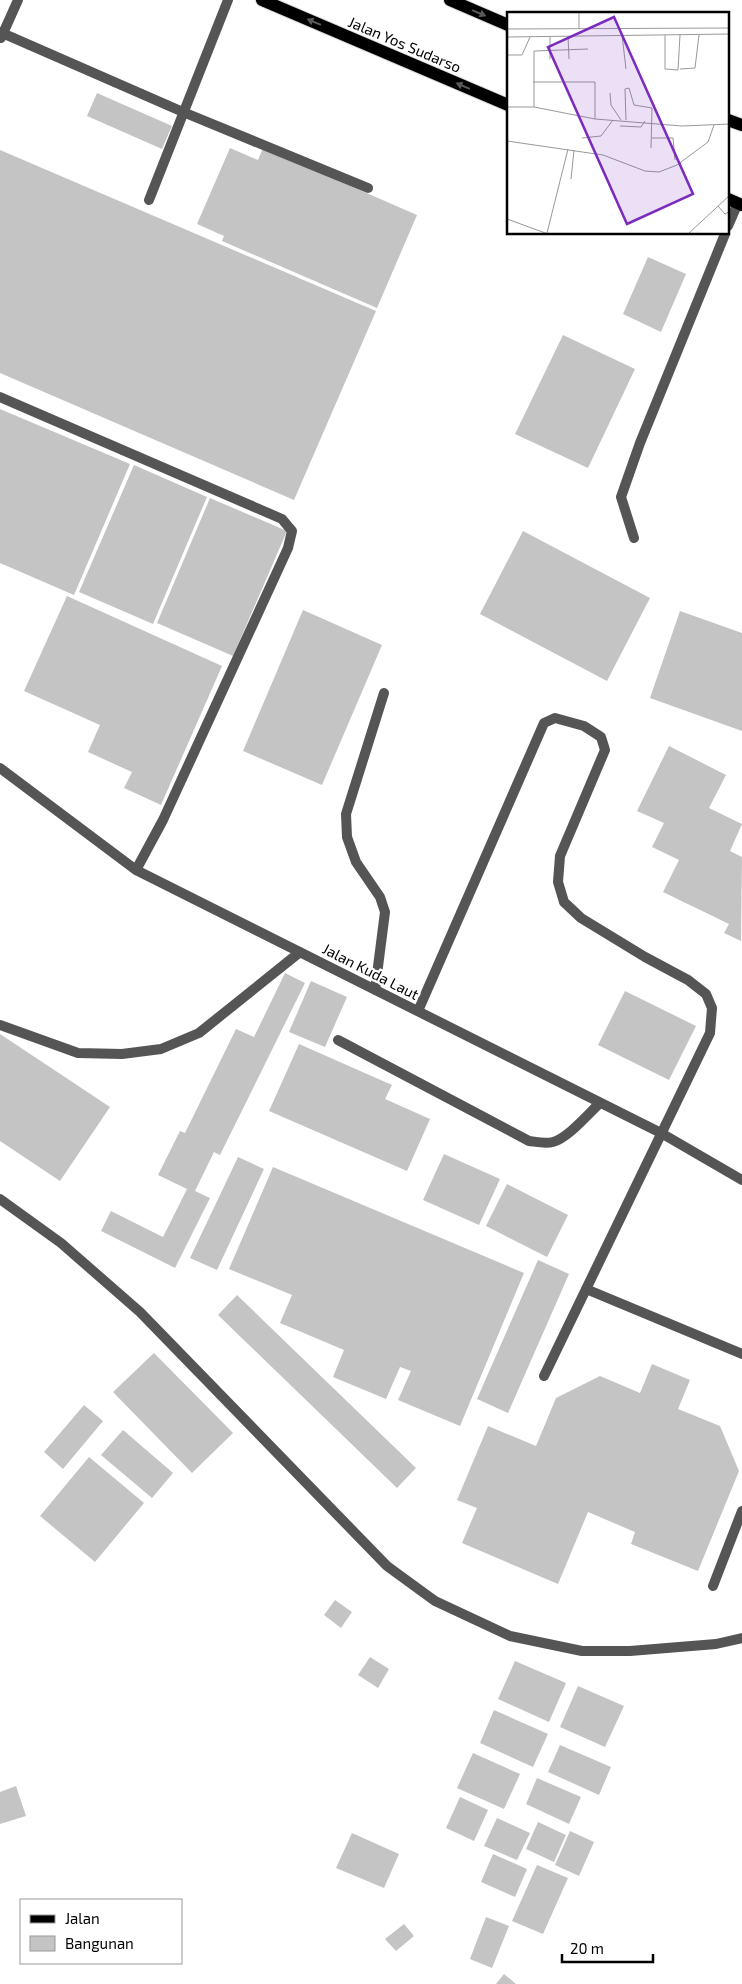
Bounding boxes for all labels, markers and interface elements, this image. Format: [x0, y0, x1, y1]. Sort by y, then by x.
one-way arrow [472, 9, 486, 17]
street label: Jalan Yos Sudarso [346, 12, 464, 76]
inset map [507, 12, 730, 235]
one-way arrow [307, 18, 321, 26]
one-way arrow [456, 82, 470, 90]
street label: Jalan Kuda Laut [320, 939, 422, 1003]
legend [20, 1899, 182, 1964]
text: Jalan [65, 1909, 100, 1927]
scale bar [562, 1932, 653, 1964]
text: Bangunan [65, 1934, 134, 1952]
text: 20 m [570, 1939, 604, 1957]

